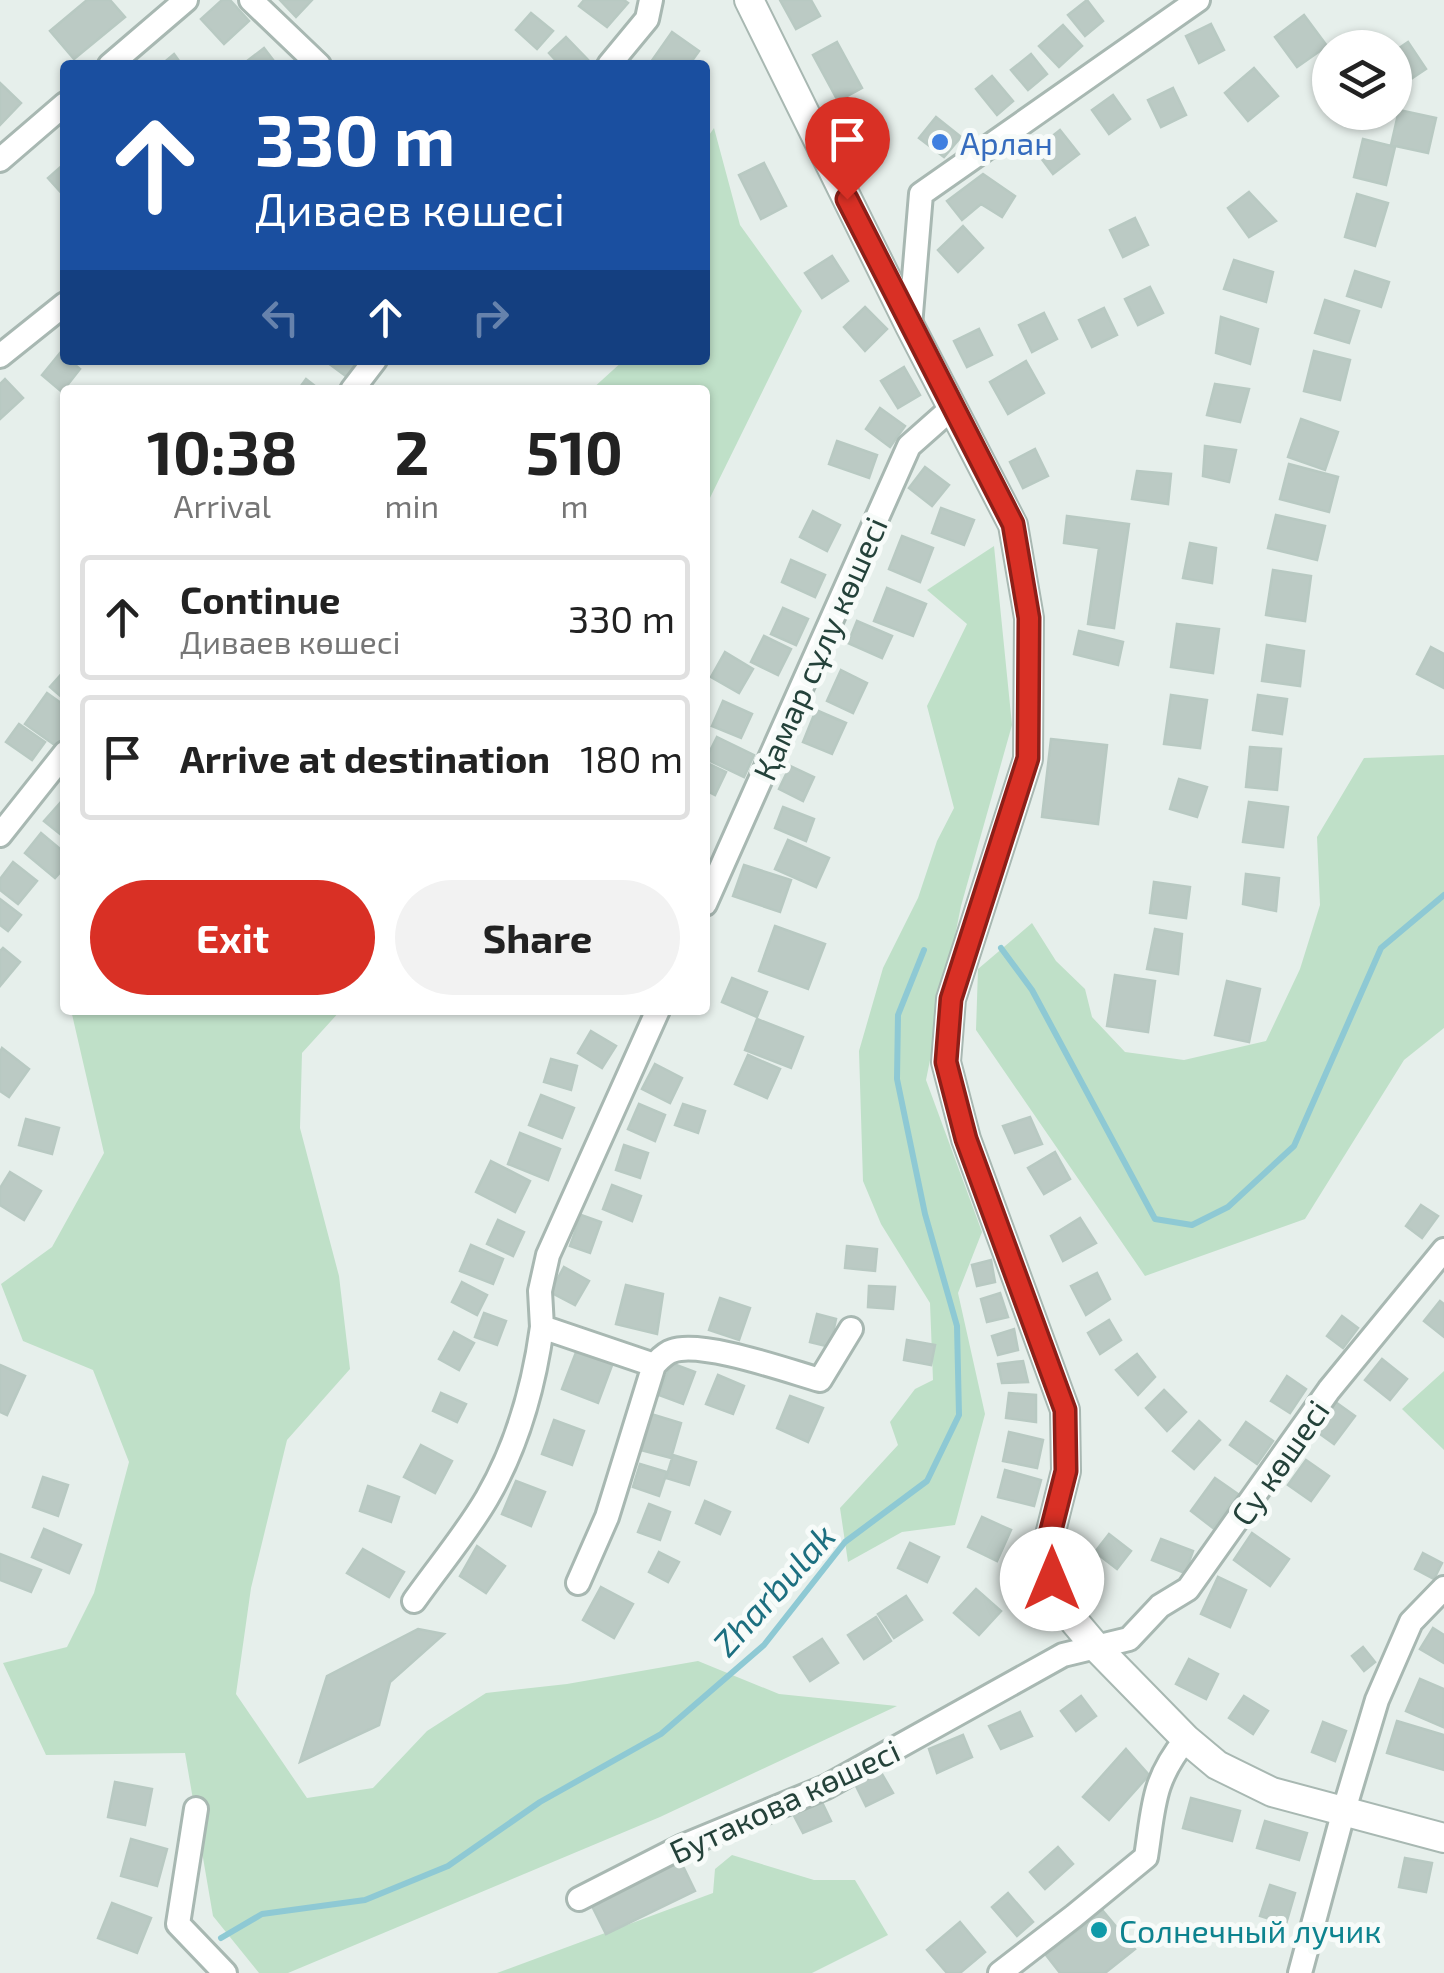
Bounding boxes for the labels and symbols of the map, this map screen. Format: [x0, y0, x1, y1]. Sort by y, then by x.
pin [805, 97, 890, 200]
place label: Арлан [960, 123, 1053, 161]
marker: Арлан [929, 131, 951, 153]
street label: Қамар сұлу көшесі [744, 511, 895, 786]
street label: Су көшесі [1222, 1392, 1337, 1533]
water label: Zharbulak [703, 1515, 843, 1663]
position arrow [1000, 1527, 1104, 1631]
street label: Бутакова көшесі [663, 1730, 905, 1871]
place label: Солнечный лучик [1119, 1911, 1382, 1950]
marker: Солнечный лучик [1088, 1919, 1110, 1941]

